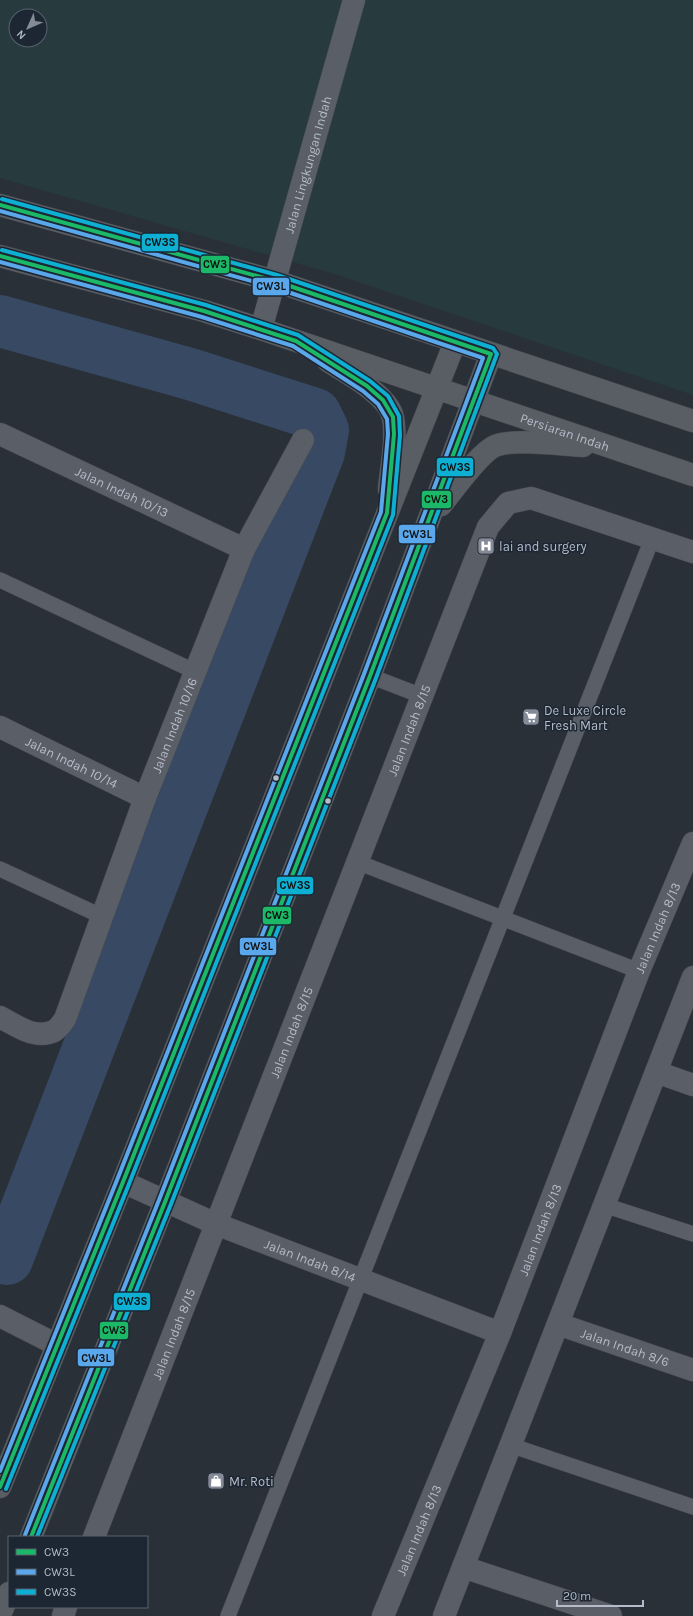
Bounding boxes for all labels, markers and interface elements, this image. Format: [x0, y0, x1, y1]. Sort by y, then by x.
north arrow [8, 8, 48, 48]
text: N [14, 27, 29, 42]
street label: Jalan Lingkungan Indah [281, 94, 335, 235]
line badge: CW3S [141, 233, 179, 252]
text: CW3S [144, 236, 176, 249]
line badge: CW3 [200, 255, 230, 274]
text: CW3 [203, 258, 227, 271]
line badge: CW3L [252, 277, 290, 296]
text: CW3L [256, 280, 286, 293]
street label: Persiaran Indah [518, 410, 612, 454]
line badge: CW3S [436, 457, 474, 477]
text: CW3S [439, 461, 471, 474]
street label: Jalan Indah 10/13 [73, 464, 171, 520]
line badge: CW3 [421, 490, 452, 509]
text: CW3 [424, 493, 448, 506]
line badge: CW3L [398, 524, 436, 544]
text: CW3L [402, 528, 432, 541]
hospital icon: lai and surgery [476, 536, 496, 556]
place label: lai and surgery [499, 539, 587, 554]
street label: Jalan Indah 10/16 [149, 676, 200, 775]
street label: Jalan Indah 8/15 [385, 683, 434, 778]
place label: De Luxe Circle Fresh Mart [544, 703, 627, 733]
supermarket icon: De Luxe Circle Fresh Mart [521, 707, 541, 727]
street label: Jalan Indah 10/14 [23, 734, 120, 792]
unlabelled marker [271, 773, 281, 783]
unlabelled marker [323, 796, 333, 806]
line badge: CW3S [276, 876, 314, 895]
text: CW3S [279, 879, 311, 892]
street label: Jalan Indah 8/13 [632, 880, 684, 976]
line badge: CW3 [262, 906, 292, 925]
text: CW3 [265, 909, 289, 922]
line badge: CW3L [239, 937, 277, 956]
text: CW3L [243, 940, 273, 953]
street label: Jalan Indah 8/15 [267, 984, 316, 1080]
street label: Jalan Indah 8/13 [516, 1182, 565, 1278]
street label: Jalan Indah 8/14 [262, 1236, 358, 1285]
street label: Jalan Indah 8/15 [149, 1286, 198, 1382]
line badge: CW3S [113, 1292, 151, 1311]
text: CW3S [116, 1295, 148, 1308]
line badge: CW3 [99, 1321, 129, 1340]
text: CW3 [102, 1324, 126, 1337]
street label: Jalan Indah 8/6 [579, 1325, 671, 1369]
line badge: CW3L [77, 1348, 115, 1367]
text: CW3L [81, 1352, 111, 1365]
shop icon: Mr. Roti [206, 1471, 226, 1491]
place label: Mr. Roti [229, 1474, 274, 1489]
street label: Jalan Indah 8/13 [394, 1483, 444, 1578]
legend [8, 1536, 148, 1608]
text: CW3 [44, 1545, 69, 1559]
text: CW3L [44, 1565, 75, 1579]
scale bar [557, 1582, 643, 1608]
text: CW3S [44, 1585, 76, 1599]
text: 20 m [563, 1589, 591, 1603]

